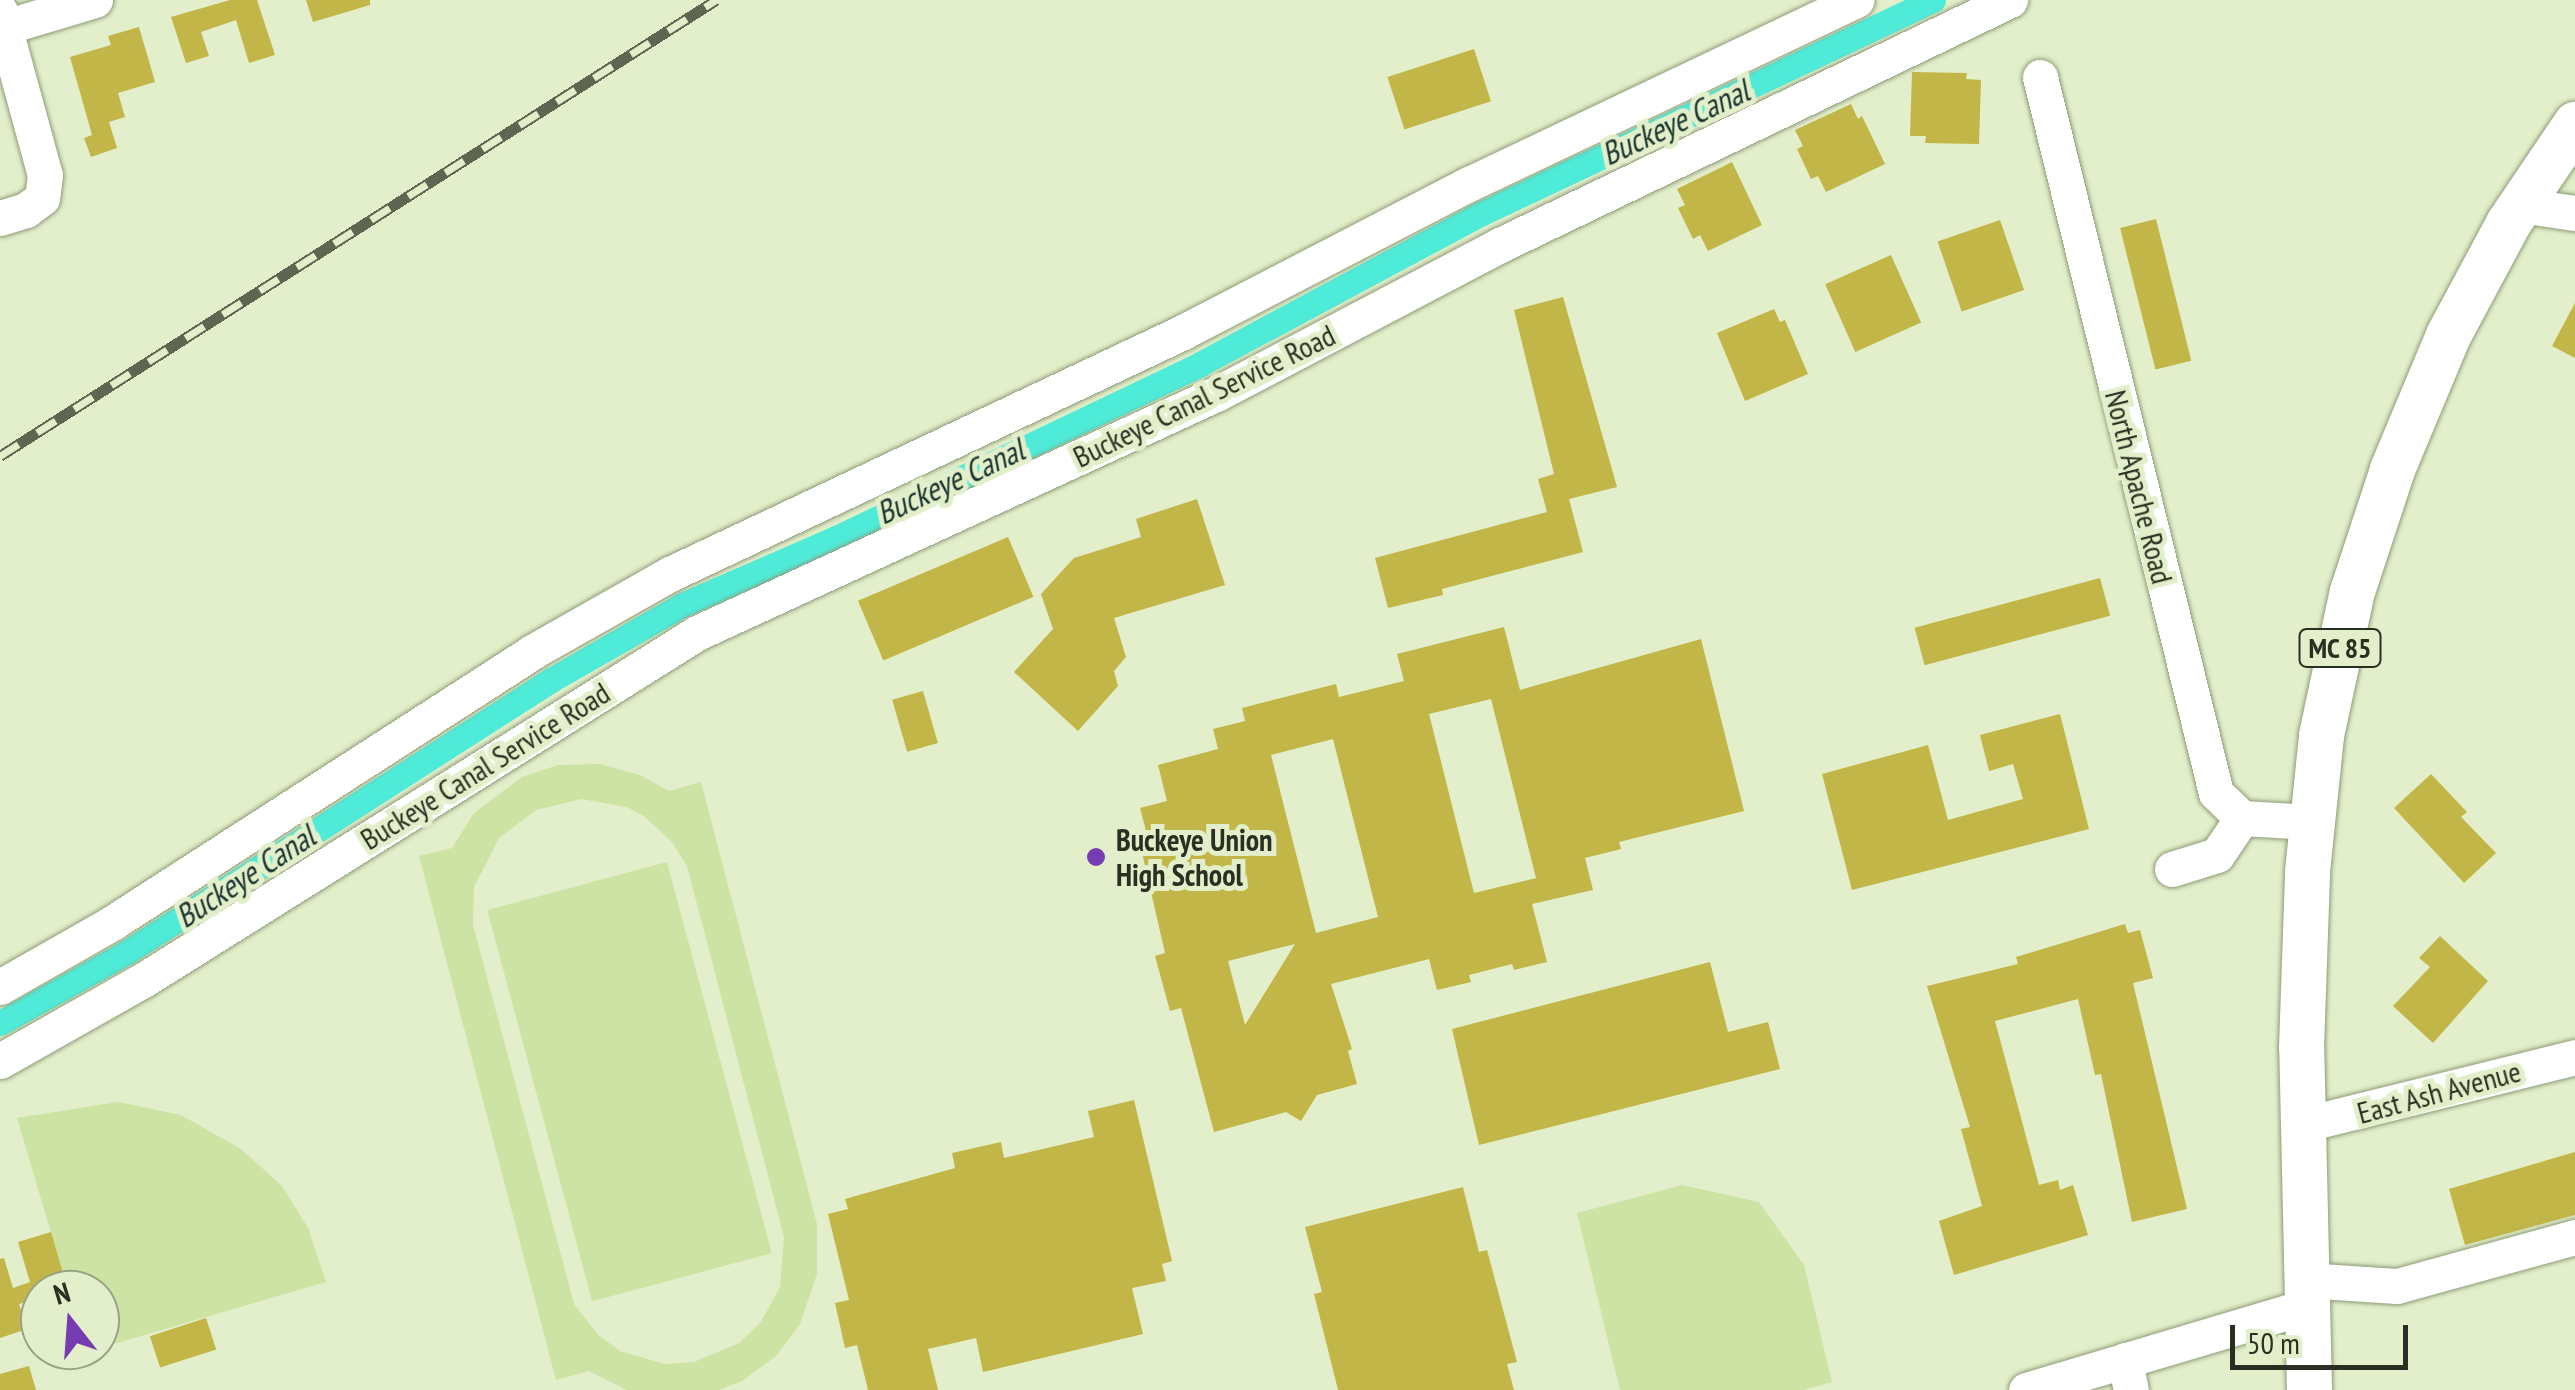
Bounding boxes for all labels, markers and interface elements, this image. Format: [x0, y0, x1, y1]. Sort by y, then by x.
water label: Buckeye Canal [1595, 71, 1755, 173]
street label: Buckeye Canal Service Road [1067, 317, 1341, 475]
street label: North Apache Road [2097, 386, 2181, 588]
water label: Buckeye Canal [870, 430, 1030, 532]
road number: MC 85 [2298, 625, 2382, 671]
street label: Buckeye Canal Service Road [354, 675, 616, 857]
water label: Buckeye Canal [168, 817, 322, 935]
place label: Buckeye Union High School [1116, 822, 1272, 892]
marker: Buckeye Union High School [1085, 846, 1107, 868]
street label: East Ash Avenue [2353, 1053, 2525, 1131]
north arrow [20, 1270, 120, 1370]
text: N [49, 1273, 74, 1313]
scale bar [2235, 1305, 2412, 1367]
text: 50 m [2247, 1323, 2300, 1362]

